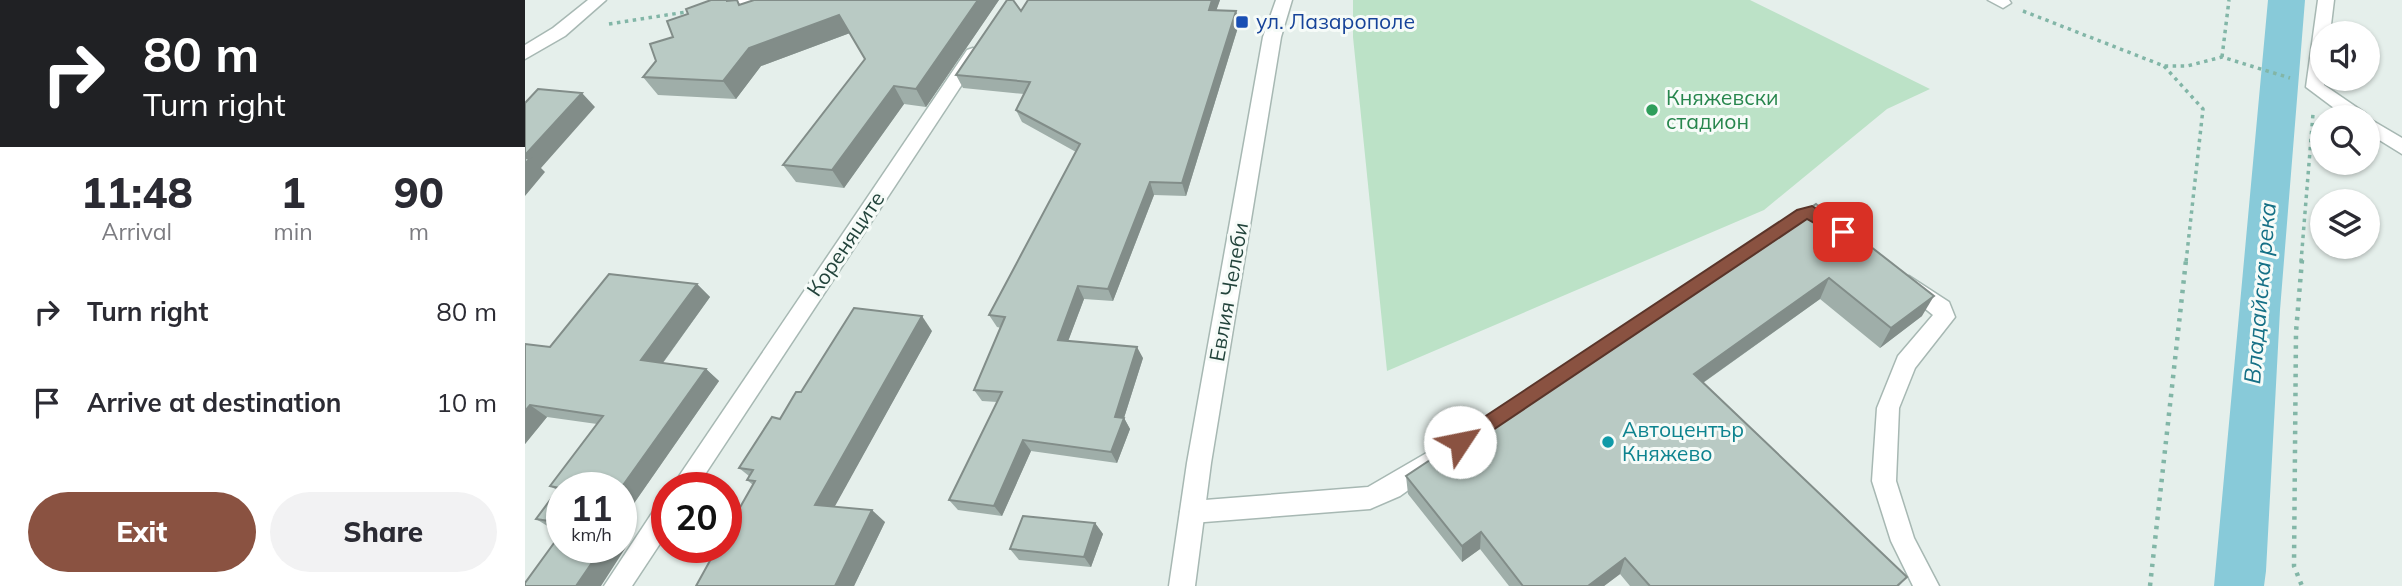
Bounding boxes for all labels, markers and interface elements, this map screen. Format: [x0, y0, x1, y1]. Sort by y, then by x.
place label: ул. Лазарополе [1256, 8, 1415, 34]
marker: ул. Лазарополе [1234, 14, 1250, 30]
map controls [2310, 21, 2380, 259]
button: sound [2310, 21, 2380, 91]
text: 80 m [143, 23, 259, 84]
icon: right [28, 28, 119, 119]
text: Turn right [143, 84, 286, 124]
place label: Княжевски стадион [1666, 84, 1779, 134]
marker: Княжевски стадион [1644, 102, 1660, 118]
button: search [2310, 105, 2380, 175]
text: 11:48 [81, 166, 193, 219]
text: 1 [281, 166, 306, 219]
text: 90 [394, 166, 444, 219]
street label: Кореняците [801, 186, 890, 301]
button: layers [2310, 189, 2380, 259]
water label: Владайска река [2237, 201, 2282, 385]
pin [1813, 202, 1873, 262]
icon: arrive [1824, 213, 1862, 251]
text: Arrival [102, 217, 172, 246]
text: min [274, 217, 313, 246]
text: m [409, 217, 429, 246]
street label: Евлия Челеби [1203, 220, 1253, 363]
icon: right [28, 293, 66, 331]
text: Turn right [87, 295, 208, 328]
text: 80 m [436, 295, 497, 328]
icon: arrive [28, 384, 66, 422]
text: Arrive at destination [87, 386, 342, 419]
text: 10 m [436, 386, 497, 419]
position arrow [1423, 405, 1497, 479]
place label: Автоцентър Княжево [1622, 416, 1744, 466]
marker: Автоцентър Княжево [1600, 434, 1616, 450]
speed limit sign: 20 [651, 472, 742, 563]
text: 11 [570, 486, 613, 530]
button: Exit [28, 492, 256, 572]
button: Share [270, 492, 497, 572]
text: km/h [571, 523, 612, 546]

